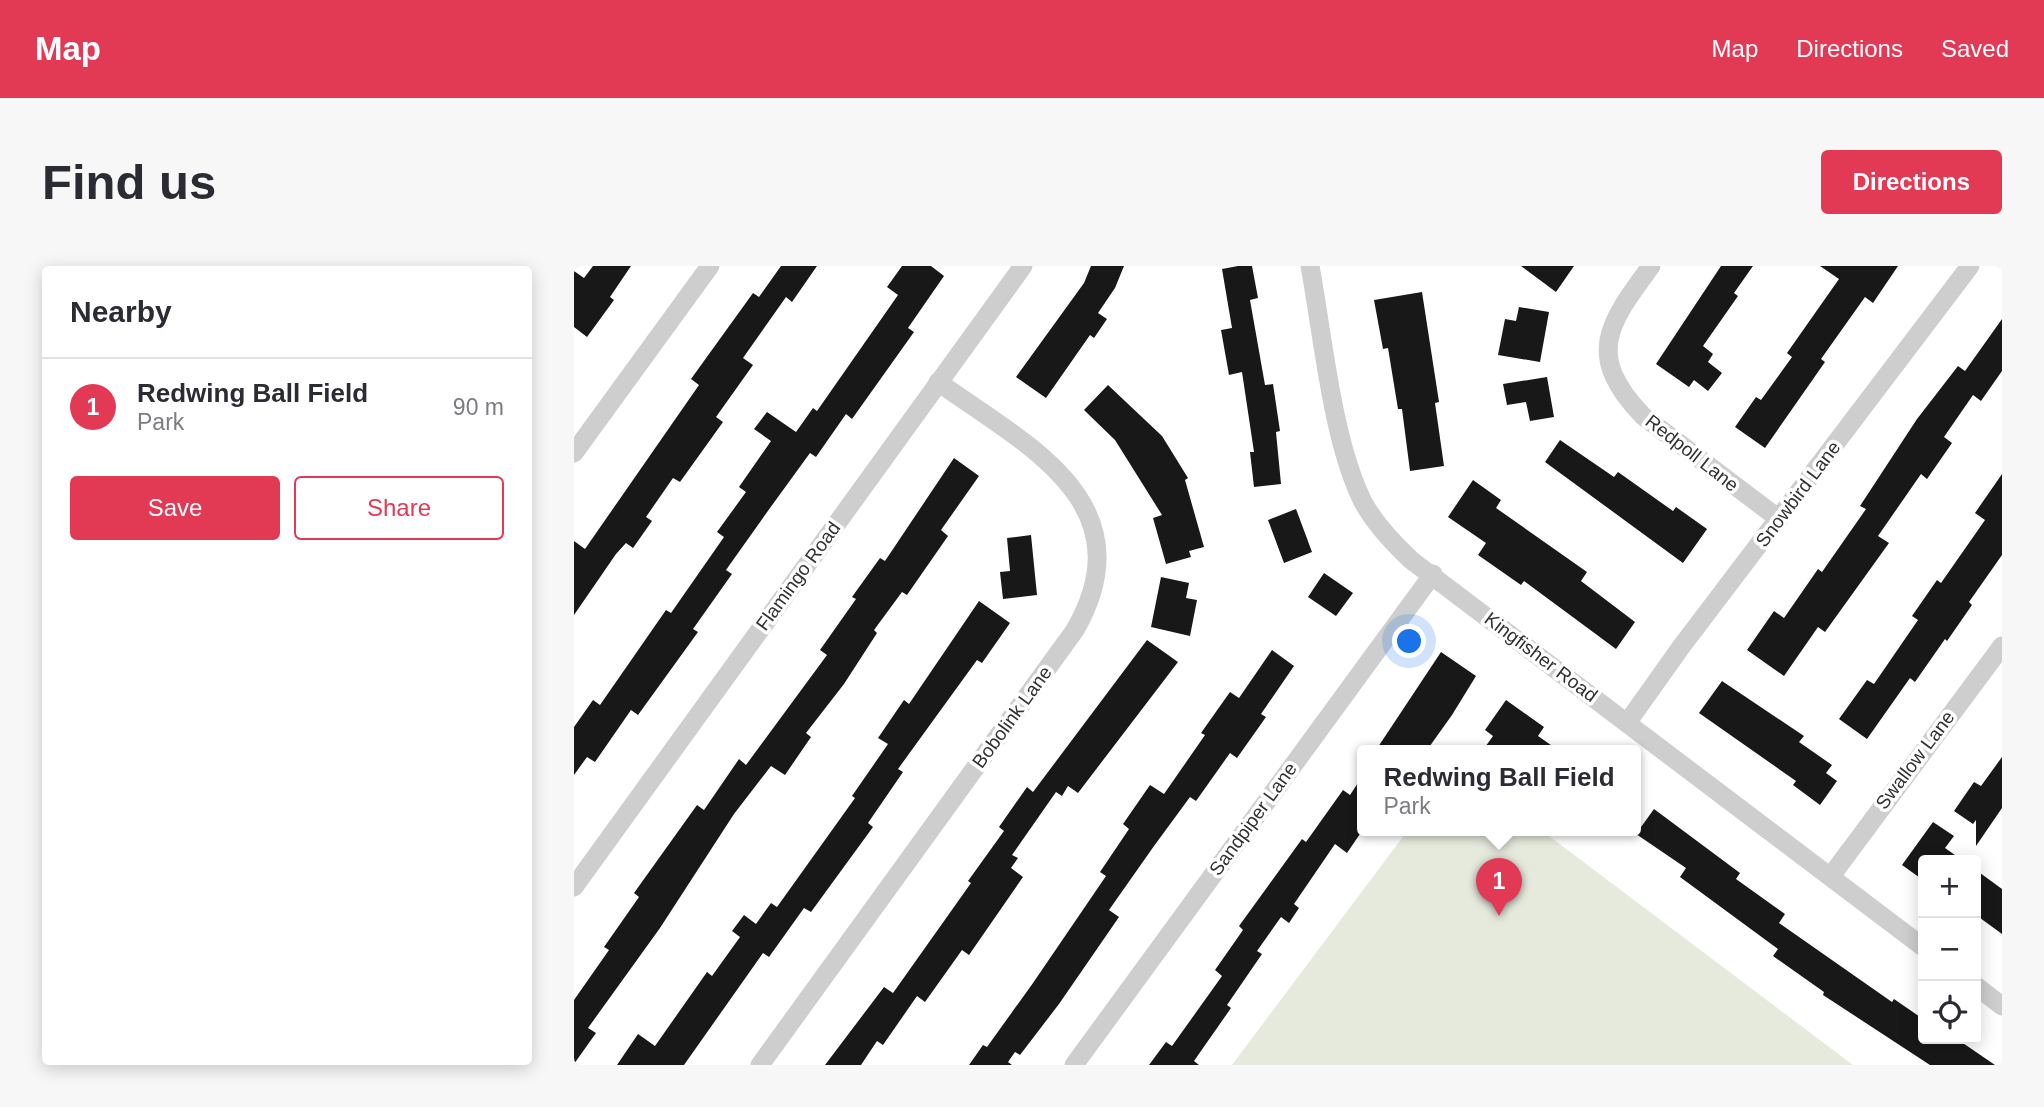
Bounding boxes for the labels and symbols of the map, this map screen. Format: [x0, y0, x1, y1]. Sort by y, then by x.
street label: Redpoll Lane [1641, 410, 1743, 496]
street label: Snowbird Lane [1751, 437, 1845, 551]
street label: Flamingo Road [752, 518, 844, 634]
street label: Kingfisher Road [1481, 608, 1601, 706]
your location [1392, 624, 1426, 658]
street label: Bobolink Lane [968, 662, 1056, 772]
street label: Swallow Lane [1871, 707, 1959, 813]
street label: Sandpiper Lane [1205, 759, 1301, 879]
pin: 1 [1476, 858, 1522, 916]

